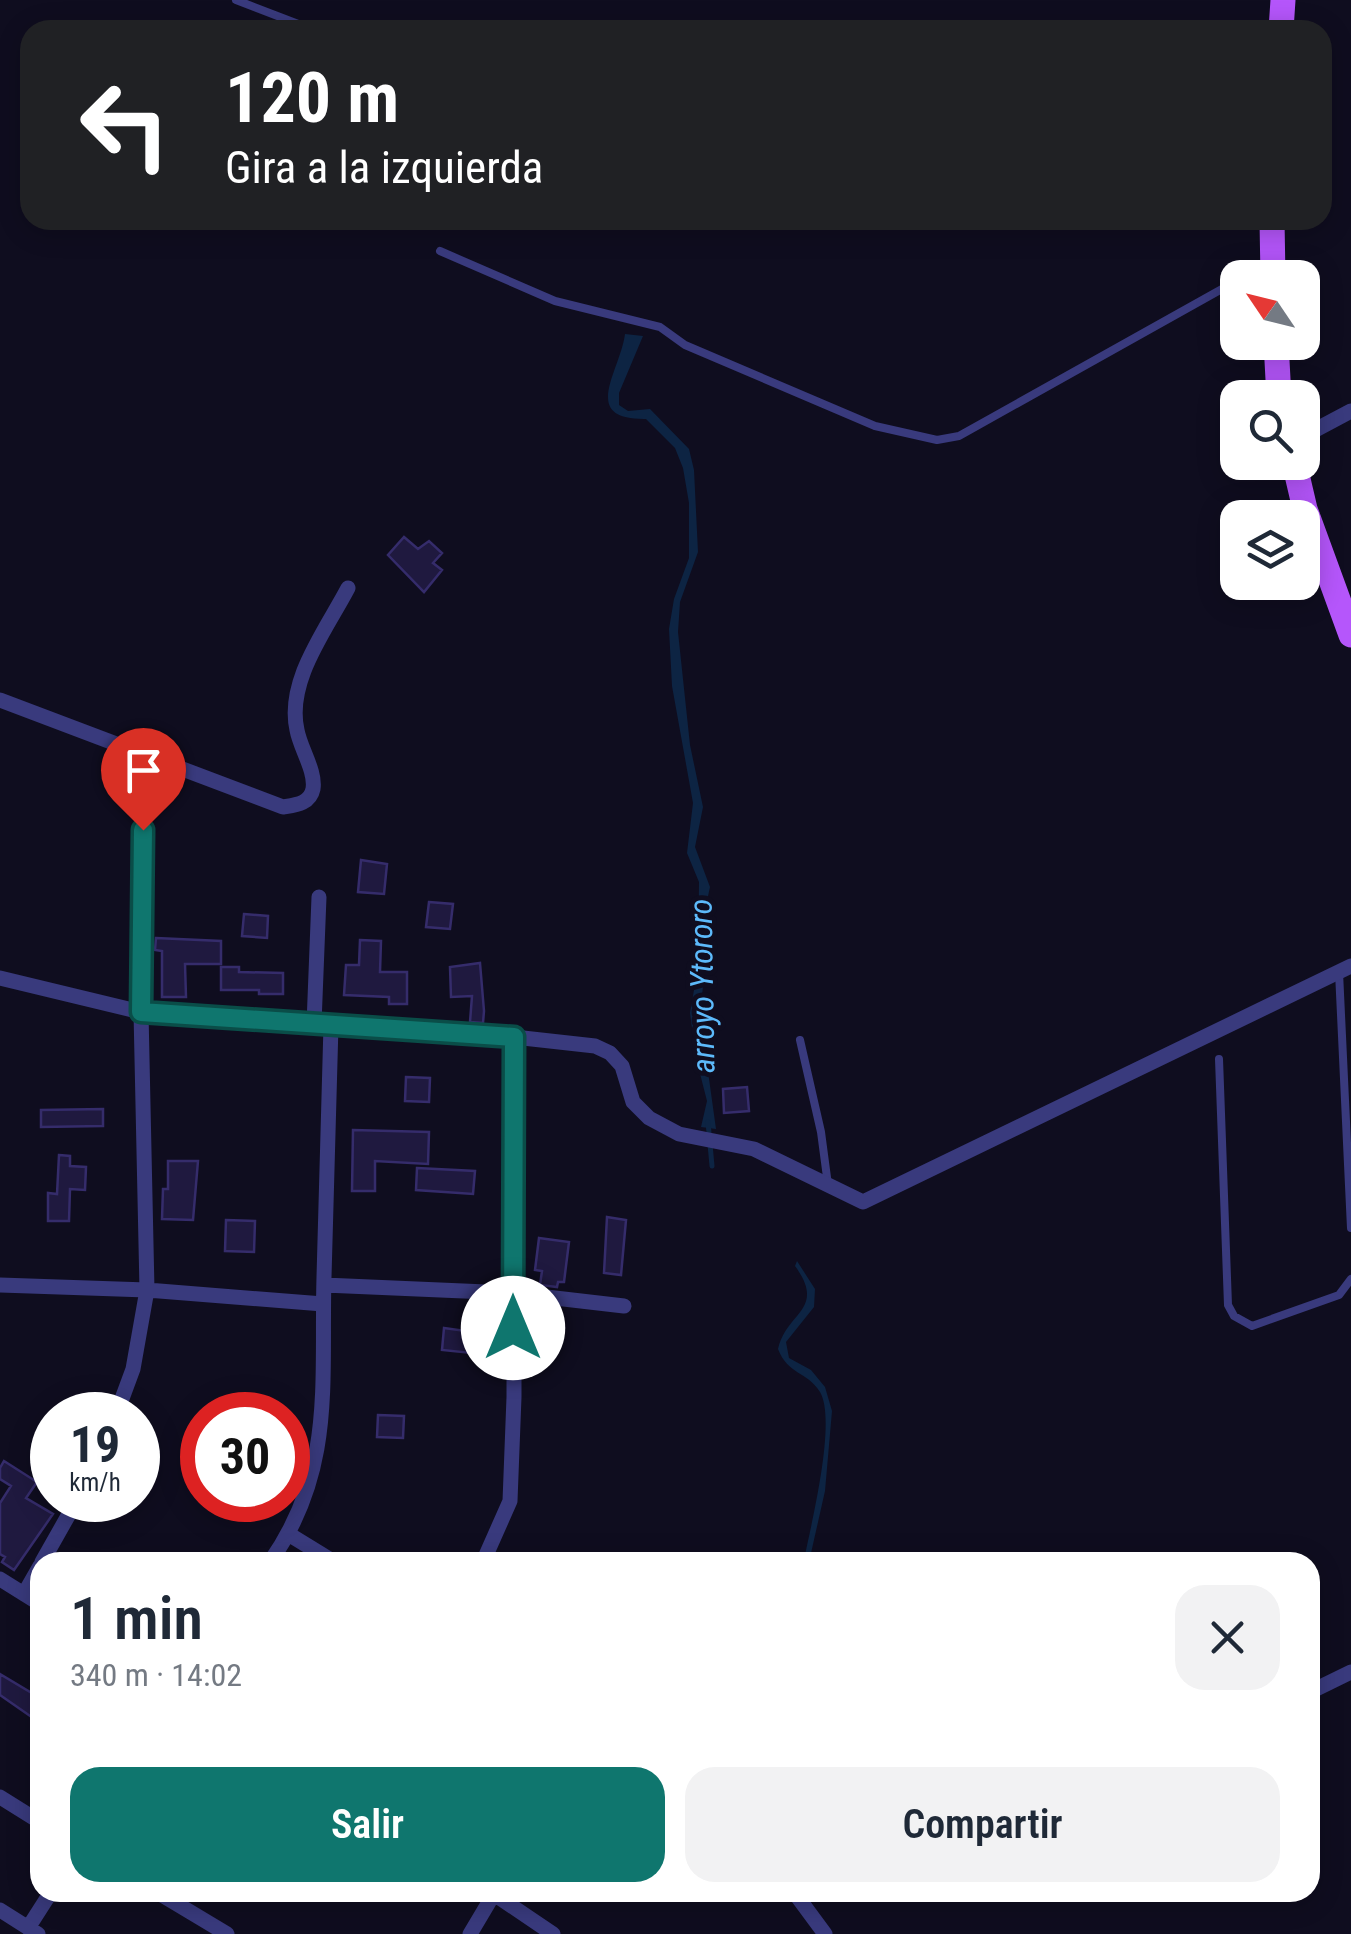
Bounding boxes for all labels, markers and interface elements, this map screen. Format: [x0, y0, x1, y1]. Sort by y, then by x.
text: 120 m [225, 57, 399, 139]
icon: left [60, 60, 190, 190]
text: Gira a la izquierda [225, 141, 543, 194]
north arrow [1220, 260, 1320, 360]
map controls [1220, 260, 1320, 600]
button: search [1220, 380, 1320, 480]
button: layers [1220, 500, 1320, 600]
pin [101, 728, 186, 831]
icon: arrive [116, 743, 171, 798]
water label: arroyo Ytororo [681, 899, 723, 1073]
position arrow [461, 1276, 565, 1380]
speed limit sign: 30 [180, 1392, 310, 1522]
text: 19 [70, 1416, 120, 1474]
text: km/h [69, 1468, 121, 1497]
text: 1 min [70, 1583, 203, 1654]
button: close [1175, 1585, 1280, 1690]
text: 340 m · 14:02 [70, 1656, 242, 1694]
button: Salir [70, 1767, 665, 1882]
button: Compartir [685, 1767, 1280, 1882]

